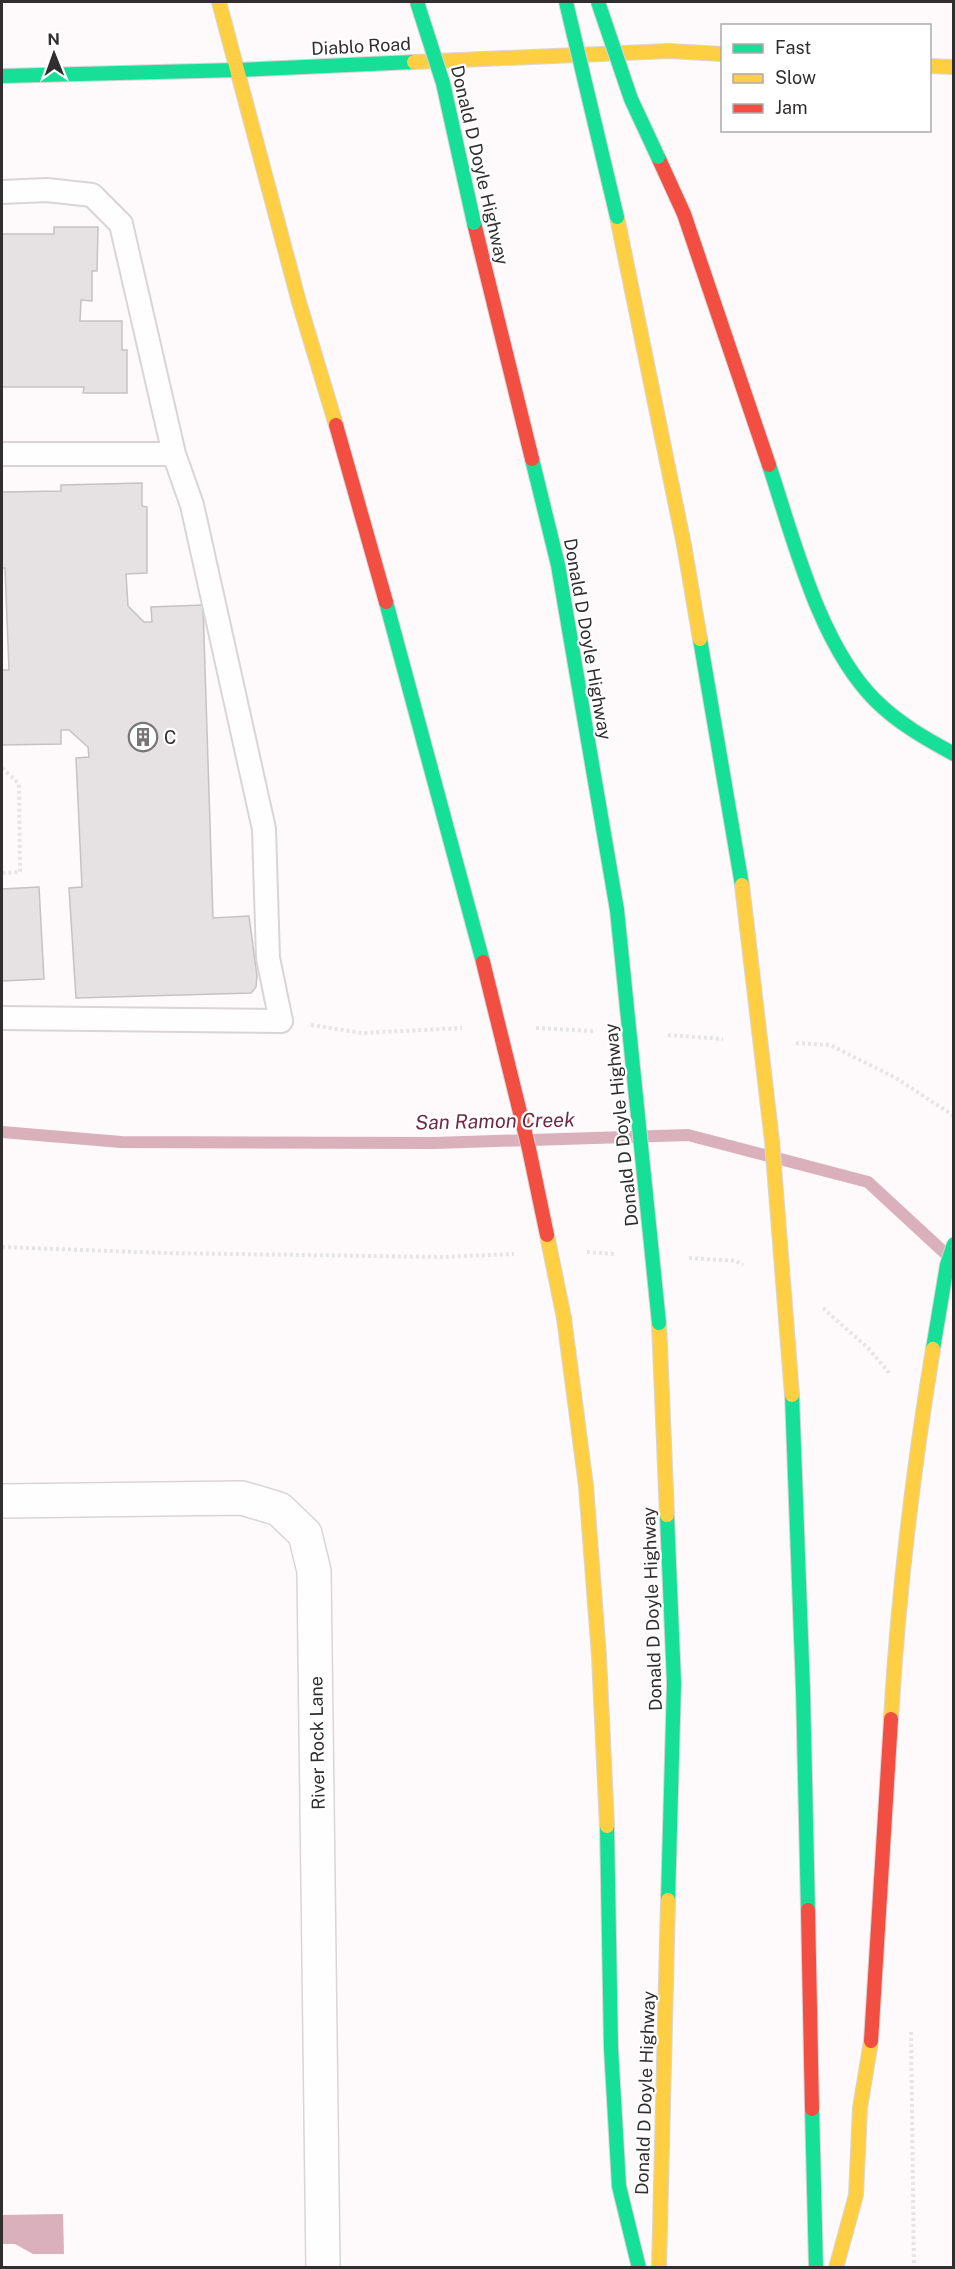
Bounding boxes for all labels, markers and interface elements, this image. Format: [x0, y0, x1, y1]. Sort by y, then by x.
north arrow [24, 24, 84, 84]
legend [721, 24, 931, 132]
text: N [47, 30, 60, 49]
street label: Diablo Road [311, 33, 411, 59]
text: Fast [775, 37, 811, 58]
street label: Donald D Doyle Highway [447, 63, 513, 267]
text: Slow [775, 67, 816, 88]
text: Jam [775, 97, 808, 118]
street label: Donald D Doyle Highway [560, 537, 616, 742]
building icon: C [127, 721, 159, 753]
place label: C [164, 727, 176, 748]
street label: Donald D Doyle Highway [600, 1022, 642, 1228]
water label: San Ramon Creek [415, 1108, 575, 1134]
street label: Donald D Doyle Highway [638, 1506, 666, 1711]
street label: River Rock Lane [305, 1676, 329, 1810]
street label: Donald D Doyle Highway [631, 1990, 659, 2195]

